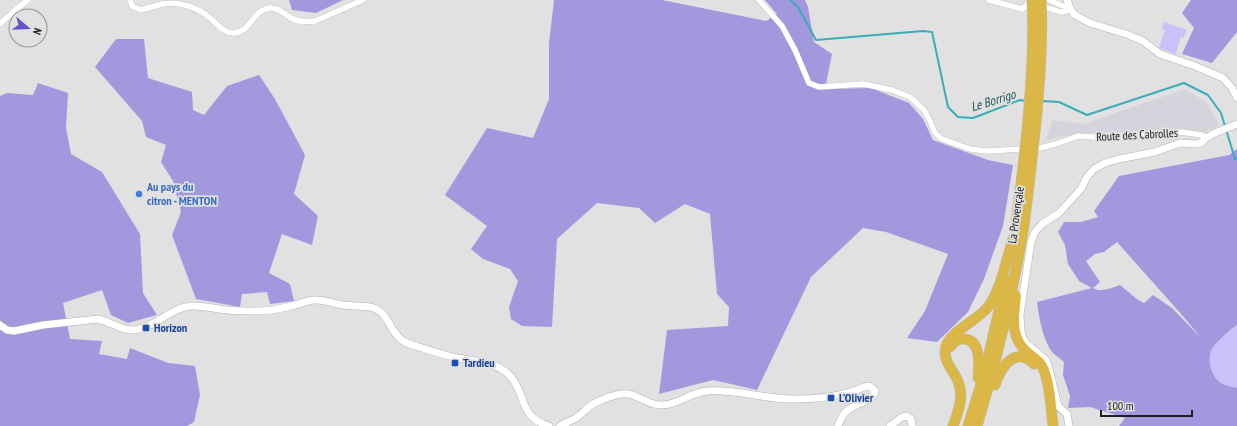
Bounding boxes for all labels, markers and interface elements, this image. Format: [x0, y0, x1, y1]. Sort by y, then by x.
north arrow [8, 8, 48, 48]
text: N [30, 26, 45, 36]
water label: Le Borrigo [969, 85, 1019, 115]
street label: Route des Cabrolles [1096, 125, 1178, 144]
place label: Au pays du citron - MENTON [146, 179, 217, 208]
street label: La Provençale [1004, 185, 1027, 244]
marker: Au pays du citron - MENTON [134, 189, 144, 199]
place label: Horizon [154, 320, 187, 335]
marker: Horizon [141, 323, 151, 333]
place label: Tardieu [463, 355, 495, 370]
marker: Tardieu [450, 358, 460, 368]
place label: L'Olivier [839, 390, 874, 405]
scale bar [1101, 392, 1192, 418]
marker: L'Olivier [826, 393, 836, 403]
text: 100 m [1107, 398, 1134, 413]

